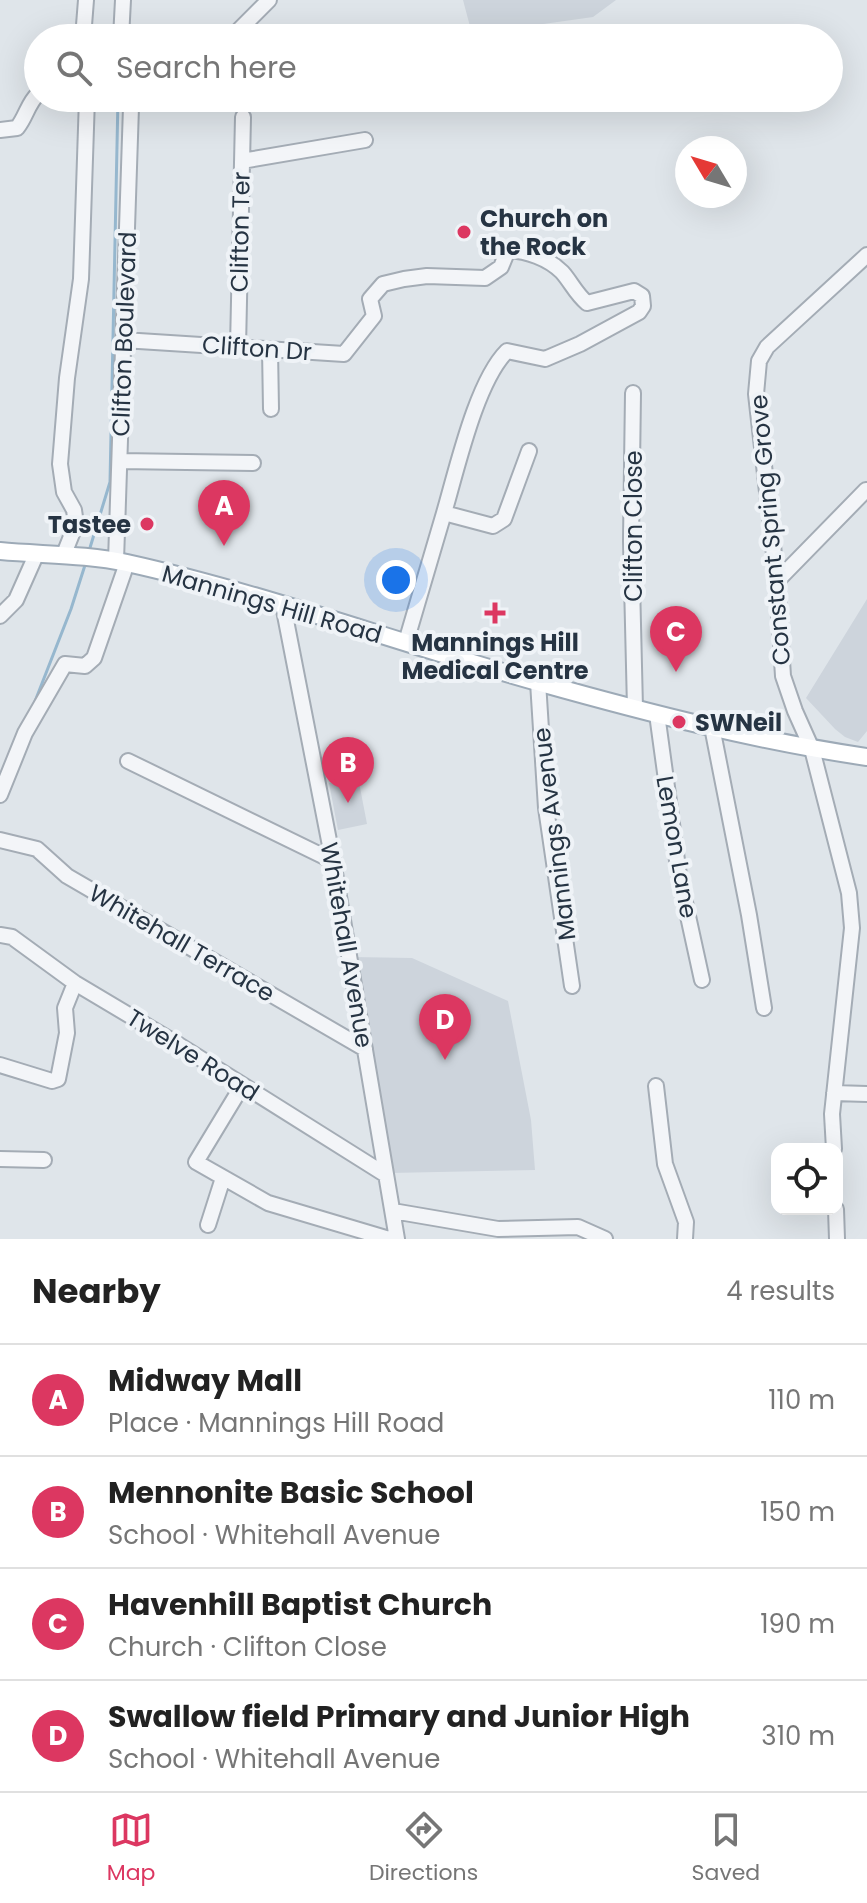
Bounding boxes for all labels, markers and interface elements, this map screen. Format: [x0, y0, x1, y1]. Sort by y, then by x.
search box [24, 24, 843, 112]
icon: search [52, 46, 96, 90]
text: Search here [116, 46, 297, 89]
north arrow [675, 136, 747, 208]
street label: Clifton Ter [222, 171, 258, 293]
place label: Church on the Rock [480, 202, 608, 263]
marker: Church on the Rock [455, 223, 473, 241]
street label: Clifton Boulevard [104, 231, 144, 437]
street label: Clifton Dr [201, 328, 313, 368]
street label: Constant Spring Grove [742, 393, 798, 667]
street label: Clifton Close [617, 450, 650, 602]
pin: A [198, 480, 250, 546]
place label: Tastee [48, 508, 131, 541]
marker: Tastee [138, 515, 156, 533]
street label: Mannings Hill Road [158, 557, 386, 651]
your location [376, 560, 416, 600]
marker: Mannings Hill Medical Centre [484, 602, 506, 624]
pin: C [650, 606, 702, 672]
place label: Mannings Hill Medical Centre [401, 626, 589, 687]
place label: SWNeil [695, 706, 782, 739]
marker: SWNeil [670, 713, 688, 731]
street label: Mannings Avenue [525, 726, 583, 942]
pin: B [322, 737, 374, 803]
street label: Lemon Lane [648, 773, 706, 921]
street label: Whitehall Avenue [313, 840, 381, 1050]
street label: Whitehall Terrace [83, 876, 281, 1010]
pin: D [419, 994, 471, 1060]
street label: Twelve Road [120, 1001, 266, 1109]
map controls [771, 1143, 843, 1215]
button: locate [771, 1143, 843, 1215]
text: Nearby [32, 1267, 161, 1315]
text: 4 results [726, 1273, 835, 1309]
text: Midway Mall [108, 1359, 302, 1402]
text: A [48, 1382, 68, 1418]
text: 110 m [768, 1382, 835, 1418]
text: Place · Mannings Hill Road [108, 1405, 444, 1441]
text: Mennonite Basic School [108, 1471, 474, 1514]
text: B [49, 1494, 67, 1530]
text: 150 m [760, 1494, 835, 1530]
text: School · Whitehall Avenue [108, 1517, 440, 1553]
text: Havenhill Baptist Church [108, 1583, 492, 1626]
text: C [48, 1606, 68, 1642]
text: 190 m [760, 1606, 835, 1642]
text: Church · Clifton Close [108, 1629, 387, 1665]
text: Swallow field Primary and Junior High [108, 1695, 690, 1738]
text: D [49, 1718, 67, 1754]
text: 310 m [761, 1718, 835, 1754]
text: School · Whitehall Avenue [108, 1741, 440, 1777]
tab: Map [107, 1808, 155, 1889]
tab: Directions [369, 1808, 478, 1889]
tab: Saved [692, 1808, 760, 1889]

